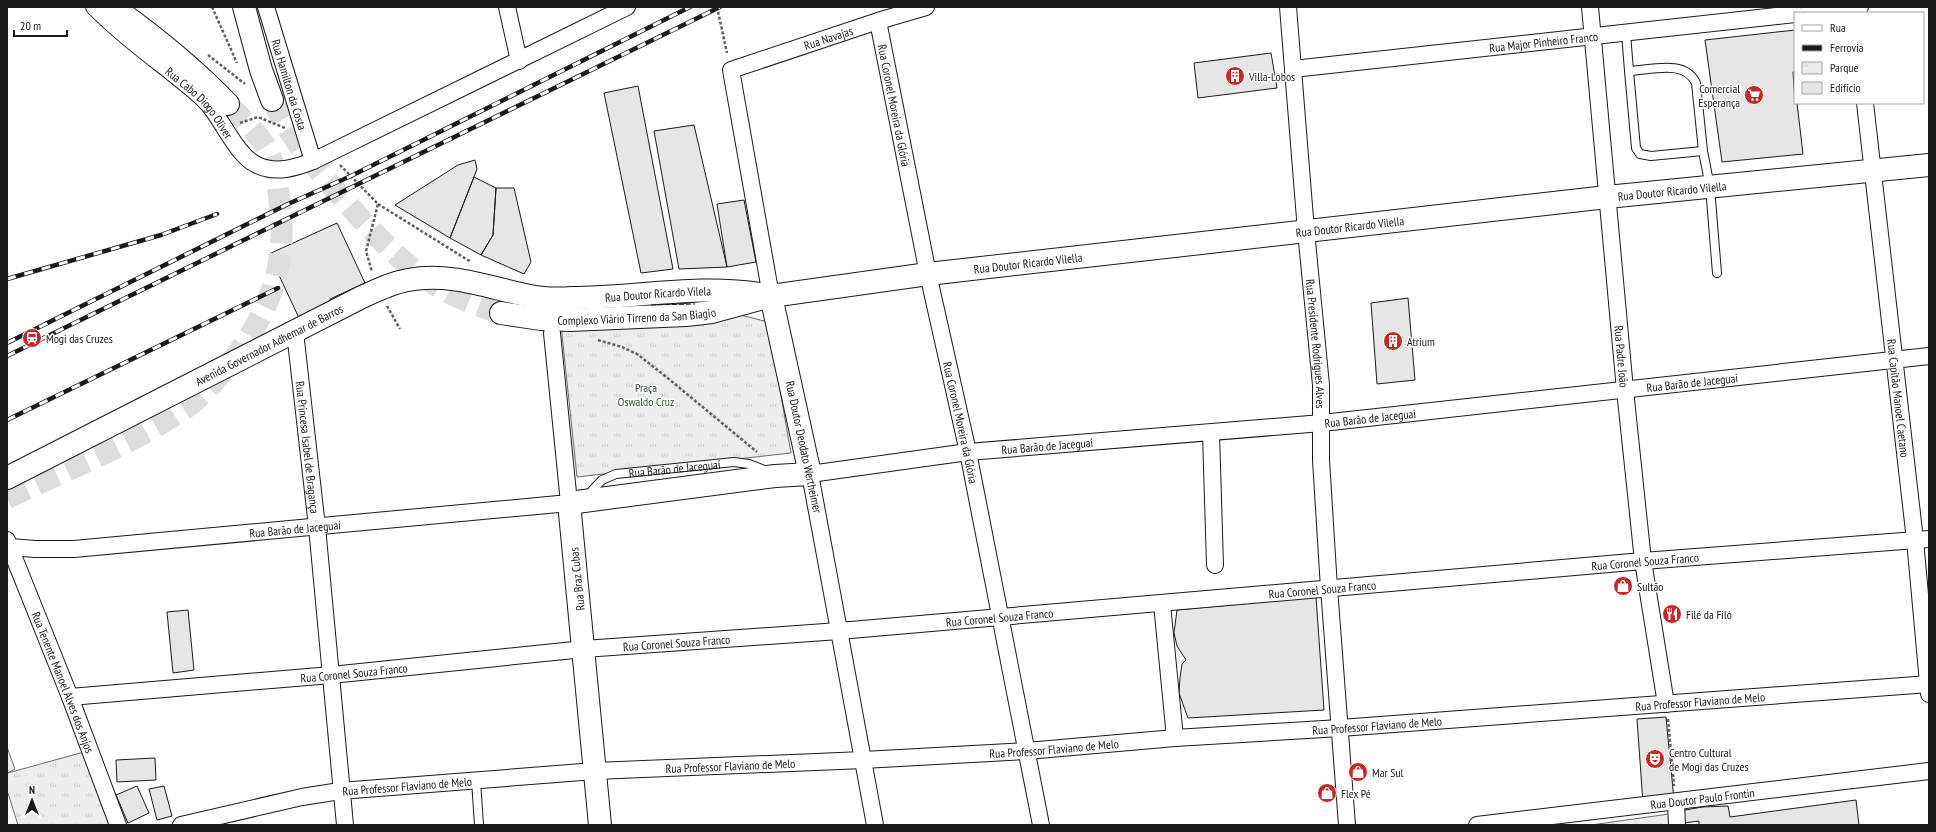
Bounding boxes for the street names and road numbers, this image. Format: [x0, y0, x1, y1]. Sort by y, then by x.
street label: Rua Navajas [802, 22, 855, 53]
street label: Rua Major Pinheiro Franco [1488, 28, 1599, 55]
street label: Rua Hamilton da Costa [269, 37, 311, 132]
street label: Rua Coronel Moreira da Glória [875, 43, 914, 168]
street label: Rua Cabo Diogo Oliver [163, 63, 237, 142]
street label: Rua Doutor Ricardo Vilella [1617, 178, 1727, 203]
street label: Rua Doutor Ricardo Vilella [1295, 213, 1405, 240]
street label: Rua Doutor Ricardo Vilella [973, 249, 1083, 276]
street label: Rua Presidente Rodrigues Alves [1303, 278, 1329, 409]
street label: Rua Doutor Ricardo Vilela [605, 283, 711, 304]
street label: Avenida Governador Adhemar de Barros [192, 301, 345, 388]
street label: Complexo Viário Tirreno da San Biagio [557, 304, 717, 328]
street label: Rua Padre João [1612, 325, 1632, 388]
street label: Rua Capitão Manoel Caetano [1885, 338, 1913, 458]
street label: Rua Coronel Moreira da Glória [940, 360, 982, 485]
street label: Rua Barão de Jaceguai [1646, 370, 1739, 395]
street label: Rua Princesa Isabel de Bragança [293, 380, 323, 514]
street label: Rua Doutor Deodato Wertheimer [783, 380, 825, 515]
street label: Rua Barão de Jaceguai [1324, 405, 1417, 430]
street label: Rua Barão de Jaceguai [1001, 434, 1094, 457]
street label: Rua Barão de Jaceguaí [628, 456, 721, 480]
street label: Rua Barão de Jaceguaí [249, 517, 342, 540]
street label: Rua Braz Cubas [566, 547, 588, 611]
street label: Rua Coronel Souza Franco [1591, 549, 1699, 573]
street label: Rua Coronel Souza Franco [1268, 577, 1377, 601]
street label: Rua Coronel Souza Franco [945, 605, 1054, 629]
street label: Rua Tenente Manoel Alves dos Anjos [29, 609, 98, 755]
street label: Rua Coronel Souza Franco [622, 631, 731, 654]
street label: Rua Coronel Souza Franco [300, 660, 408, 685]
street label: Rua Professor Flaviano de Melo [1635, 689, 1766, 713]
street label: Rua Professor Flaviano de Melo [1312, 713, 1442, 737]
street label: Rua Professor Flaviano de Melo [989, 735, 1119, 761]
street label: Rua Professor Flaviano de Melo [665, 755, 796, 776]
street label: Rua Professor Flaviano de Melo [342, 773, 472, 798]
street label: Rua Doutor Paulo Frontin [1649, 784, 1755, 812]

